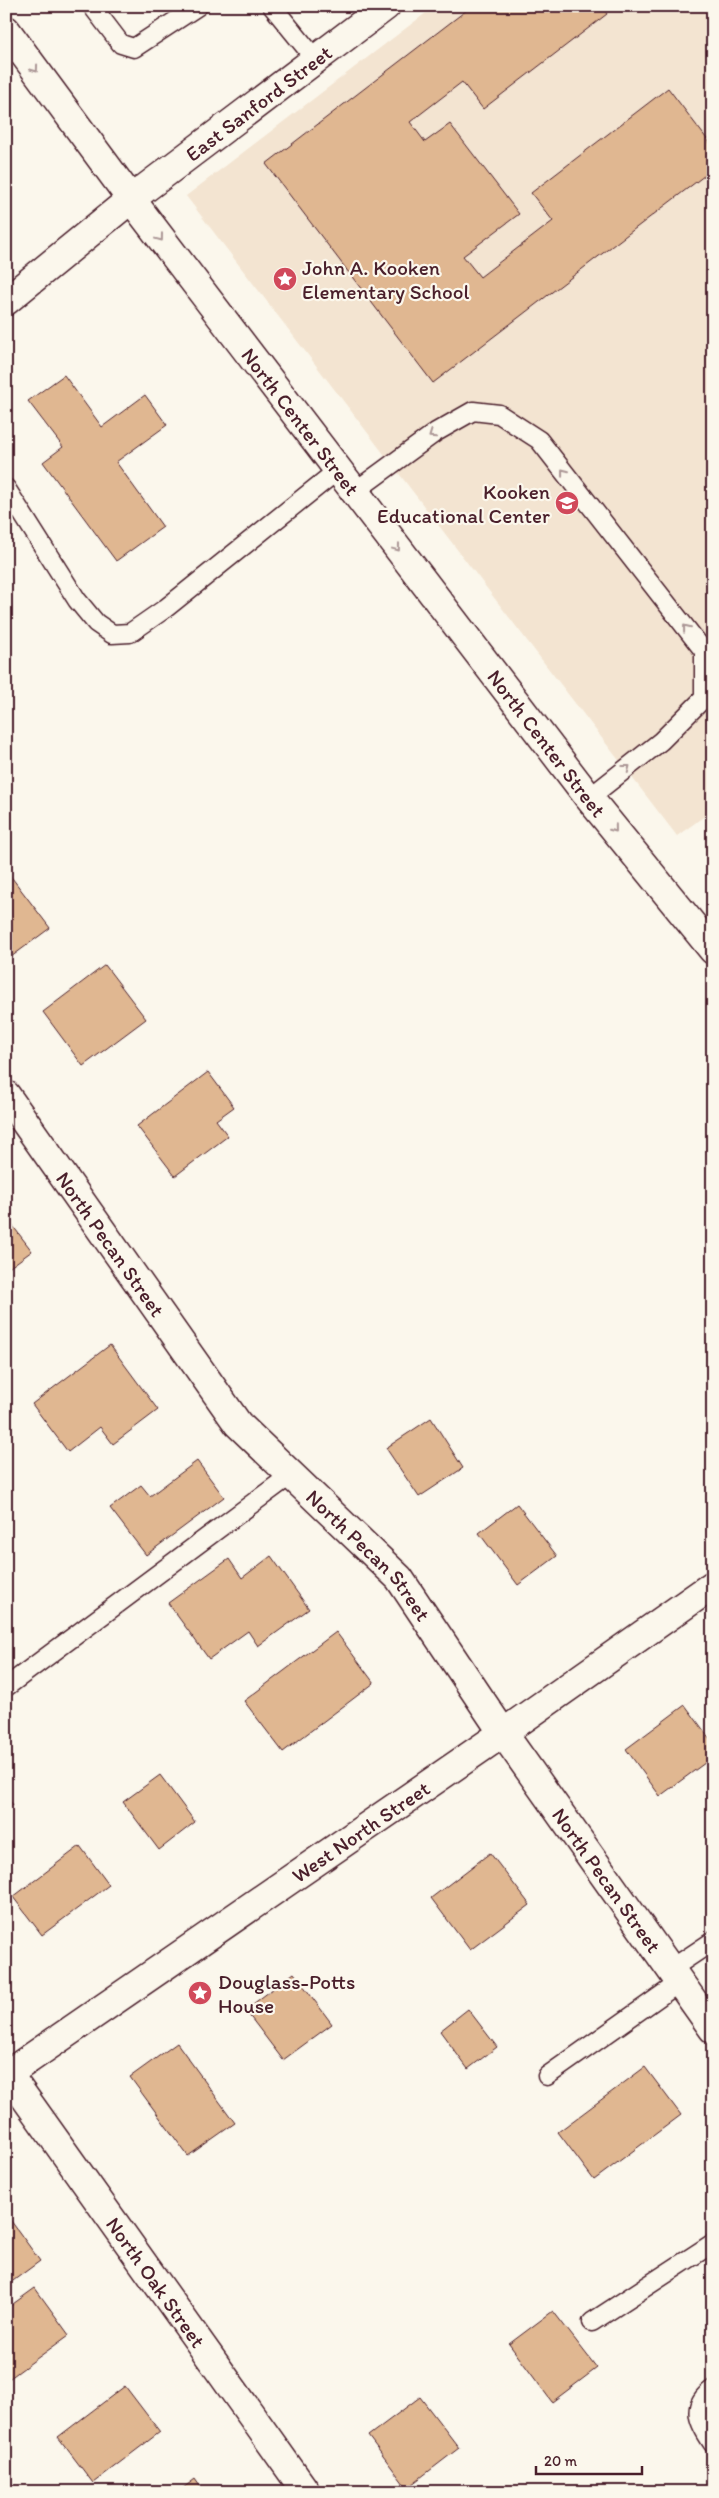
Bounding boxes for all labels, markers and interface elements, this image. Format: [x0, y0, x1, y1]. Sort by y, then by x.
street label: East Sanford Street [180, 39, 336, 166]
one-way arrow [29, 63, 38, 73]
one-way arrow [155, 232, 163, 241]
place label: John A. Kooken Elementary School [302, 255, 470, 304]
place icon: John A. Kooken Elementary School [272, 266, 298, 292]
street label: North Center Street [237, 343, 365, 500]
one-way arrow [428, 429, 438, 438]
one-way arrow [561, 469, 570, 478]
place label: Kooken Educational Center [377, 479, 550, 528]
school or university icon: Kooken Educational Center [554, 490, 580, 516]
one-way arrow [391, 542, 400, 552]
one-way arrow [683, 625, 691, 634]
street label: North Center Street [483, 664, 612, 822]
one-way arrow [622, 765, 631, 774]
one-way arrow [608, 823, 617, 832]
street label: North Pecan Street [51, 1166, 171, 1321]
street label: North Pecan Street [301, 1484, 436, 1625]
street label: West North Street [287, 1775, 434, 1887]
street label: North Pecan Street [547, 1803, 667, 1957]
place label: Douglass-Potts House [218, 1969, 355, 2018]
place icon: Douglass-Potts House [187, 1980, 213, 2006]
street label: North Oak Street [101, 2212, 211, 2352]
scale bar [536, 2443, 643, 2475]
text: 20 m [544, 2452, 578, 2470]

